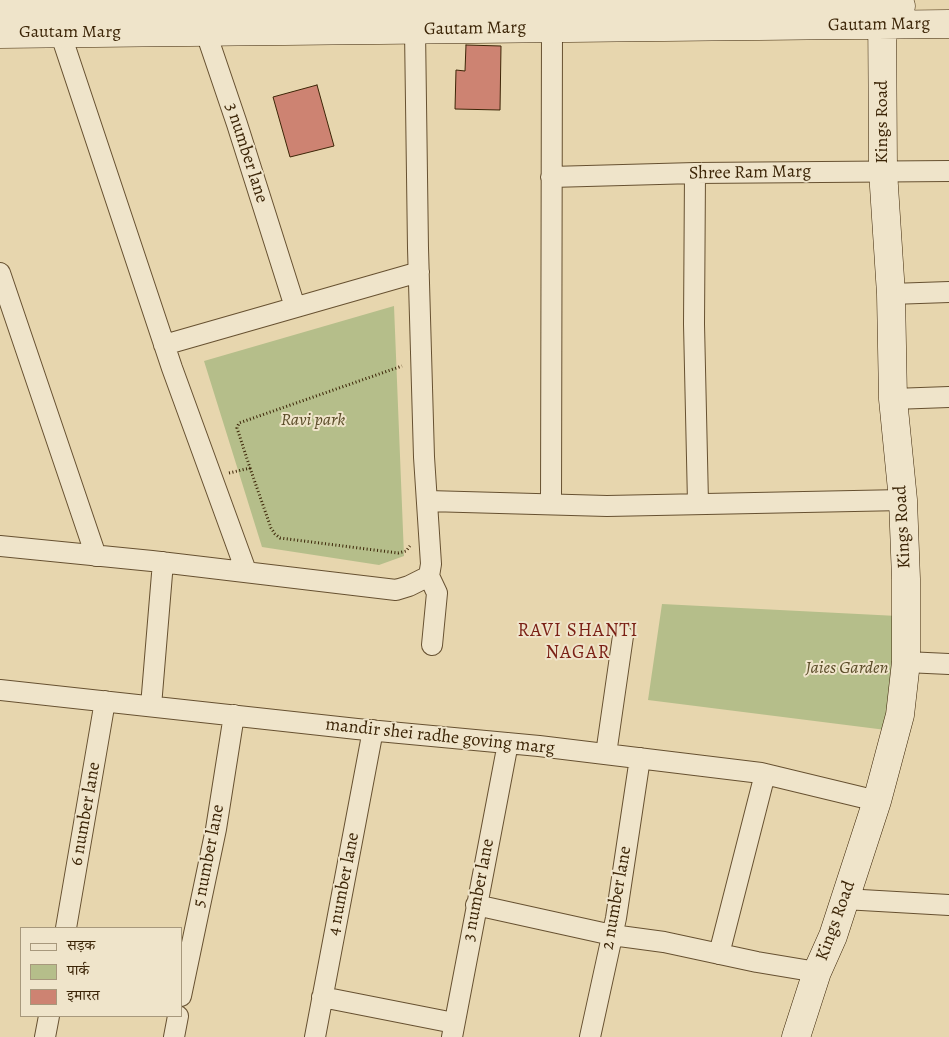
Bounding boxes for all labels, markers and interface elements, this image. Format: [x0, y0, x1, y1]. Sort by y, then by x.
street label: Gautam Marg [828, 13, 930, 37]
street label: Gautam Marg [424, 17, 526, 41]
street label: Gautam Marg [19, 22, 121, 44]
street label: Kings Road [872, 80, 894, 164]
street label: 3 number lane [220, 100, 272, 206]
street label: Shree Ram Marg [689, 161, 811, 185]
park label: Ravi park [281, 410, 345, 432]
street label: Kings Road [890, 485, 916, 569]
district label: RAVI SHANTI NAGAR [516, 620, 640, 664]
park label: Jaies Garden [806, 658, 888, 680]
street label: mandir shei radhe goving marg [324, 714, 556, 760]
street label: 6 number lane [66, 761, 106, 867]
street label: 5 number lane [188, 803, 230, 909]
street label: 4 number lane [323, 831, 365, 937]
street label: 3 number lane [458, 837, 500, 943]
street label: 2 number lane [597, 844, 637, 952]
street label: Kings Road [812, 878, 860, 964]
legend [20, 927, 182, 1017]
text: सड़क [67, 935, 95, 955]
text: पार्क [67, 960, 89, 980]
text: इमारत [67, 985, 100, 1005]

